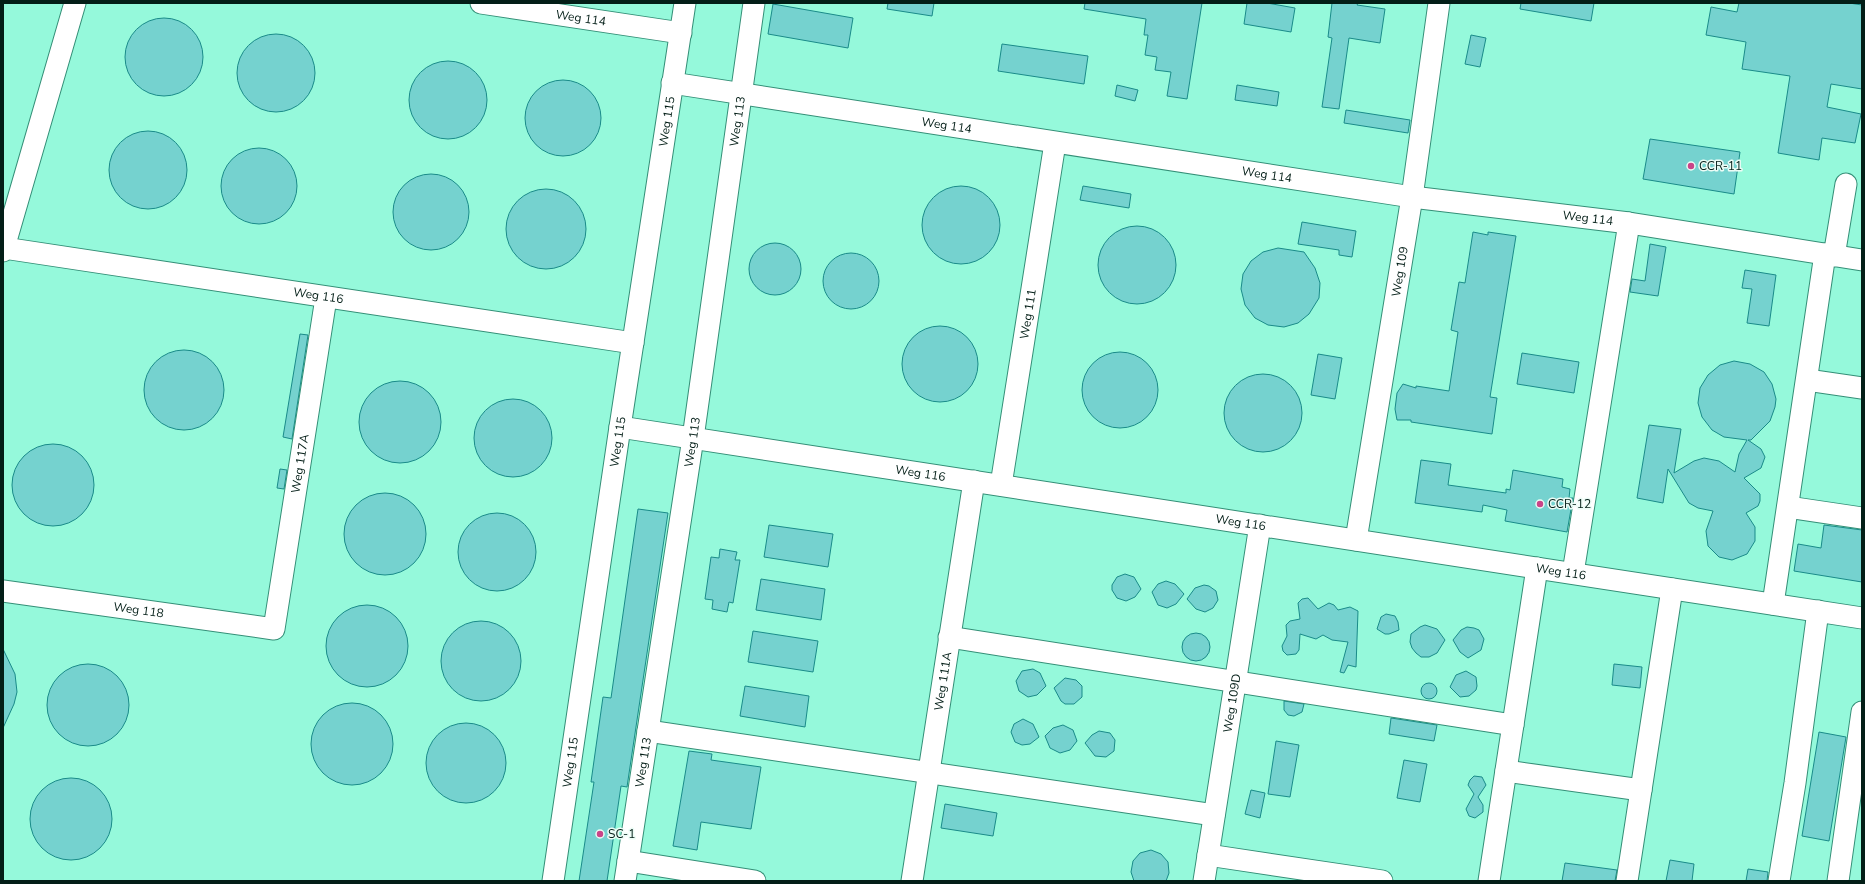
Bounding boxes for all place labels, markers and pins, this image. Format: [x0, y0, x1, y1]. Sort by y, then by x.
place label: CCR-11 [1699, 158, 1742, 174]
marker: CCR-11 [1686, 161, 1696, 171]
place label: CCR-12 [1548, 496, 1591, 512]
marker: CCR-12 [1535, 499, 1545, 509]
place label: SC-1 [608, 826, 635, 842]
marker: SC-1 [595, 829, 605, 839]

